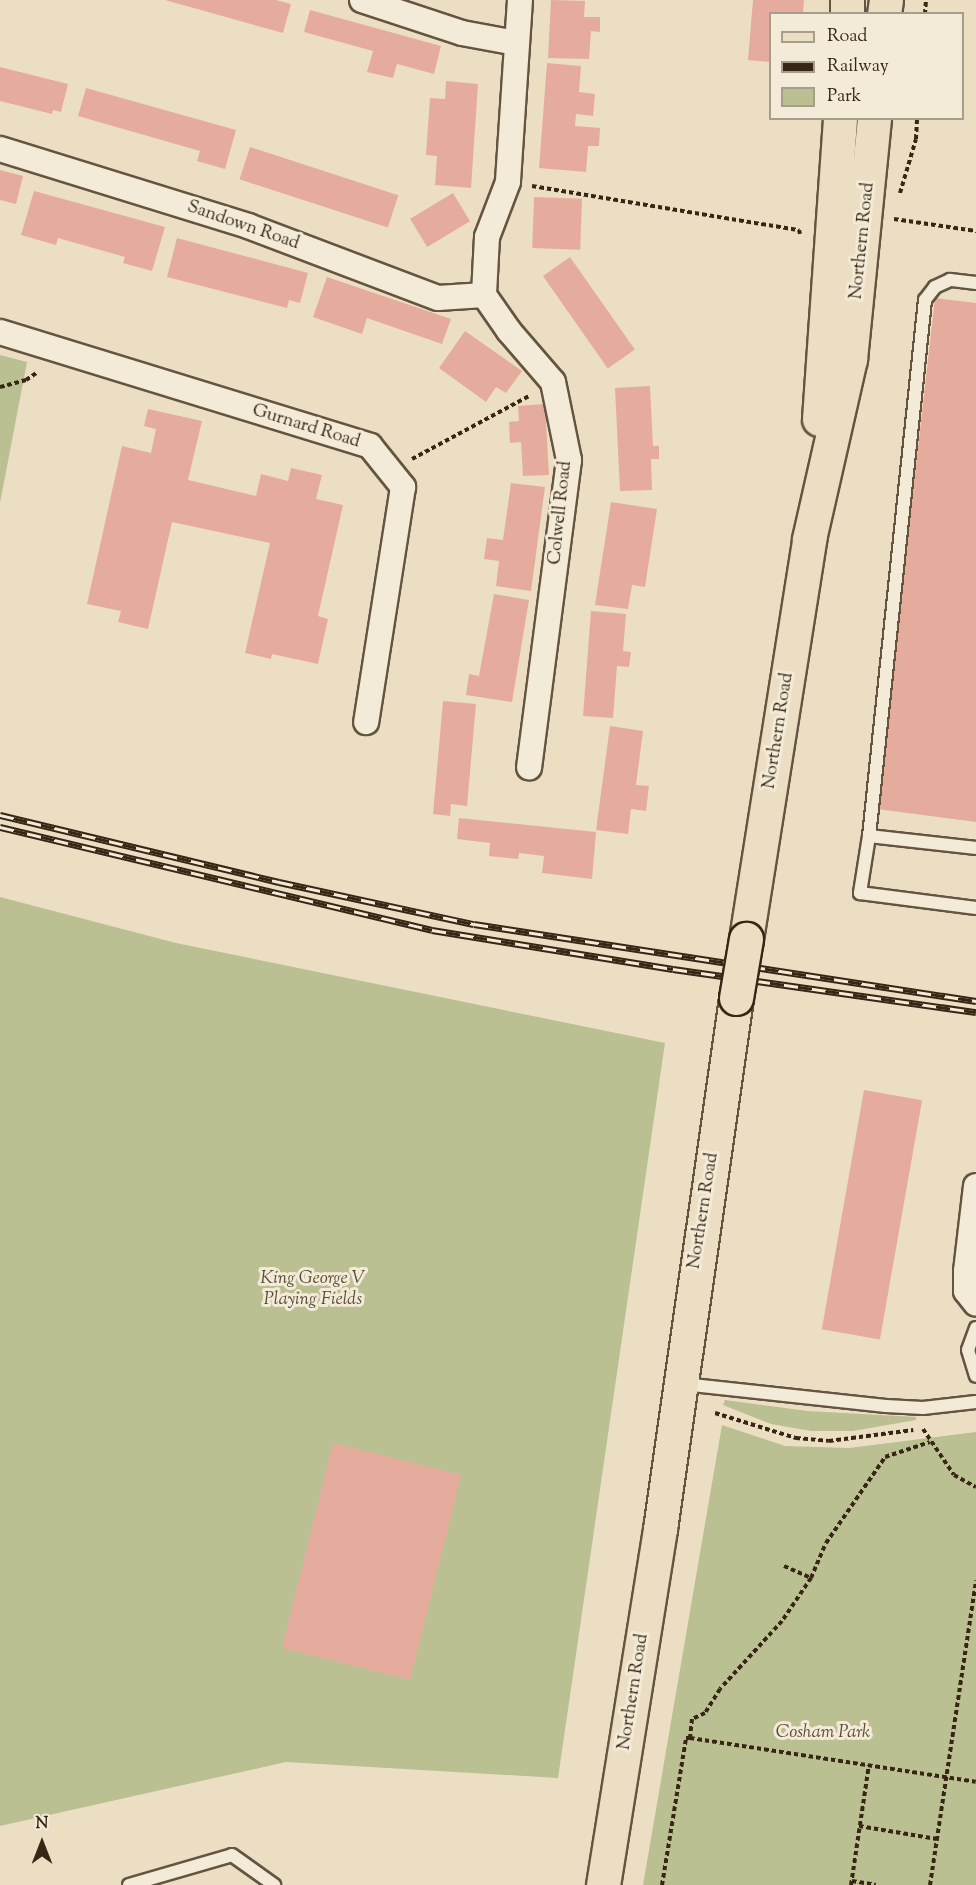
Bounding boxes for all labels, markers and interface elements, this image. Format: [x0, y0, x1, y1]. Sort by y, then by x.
legend [769, 12, 964, 120]
text: Road [827, 24, 867, 50]
text: Railway [827, 54, 889, 80]
text: Park [827, 84, 861, 110]
street label: Northern Road [846, 182, 880, 300]
street label: Sandown Road [184, 197, 302, 255]
street label: Gurnard Road [249, 400, 363, 454]
street label: Colwell Road [545, 460, 577, 566]
street label: Northern Road [759, 671, 799, 791]
street label: Northern Road [684, 1151, 724, 1271]
park label: King George V Playing Fields [260, 1269, 366, 1312]
street label: Northern Road [614, 1632, 654, 1752]
park label: Cosham Park [776, 1722, 870, 1744]
north arrow [12, 1813, 72, 1873]
text: N [36, 1813, 48, 1836]

